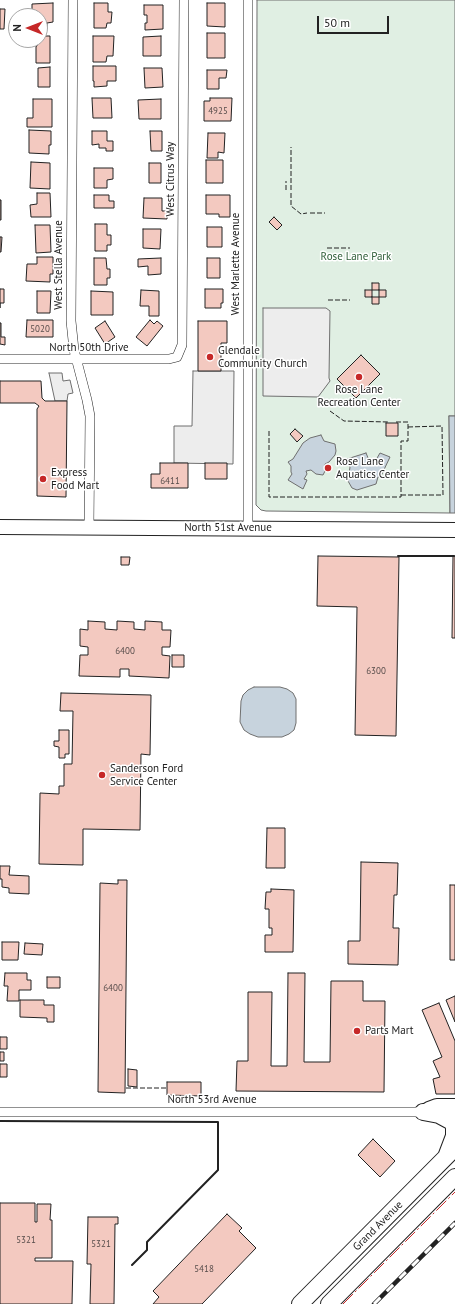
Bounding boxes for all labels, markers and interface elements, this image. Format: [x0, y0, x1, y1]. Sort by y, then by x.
north arrow [8, 8, 48, 48]
scale bar [319, 8, 391, 34]
text: 50 m [324, 15, 350, 30]
text: N [10, 24, 24, 32]
house number: 4925 [208, 106, 228, 116]
street label: West Citrus Way [164, 142, 178, 216]
street label: West Marlette Avenue [229, 213, 243, 315]
street label: West Stella Avenue [52, 220, 66, 310]
park label: Rose Lane Park [321, 250, 391, 264]
house number: 5020 [30, 324, 50, 334]
street label: North 50th Drive [49, 341, 129, 355]
place label: Glendale Community Church [218, 344, 307, 370]
marker: Glendale Community Church [205, 352, 215, 362]
marker: Rose Lane Recreation Center [354, 372, 364, 382]
place label: Rose Lane Recreation Center [317, 383, 401, 409]
place label: Rose Lane Aquatics Center [336, 455, 409, 481]
marker: Rose Lane Aquatics Center [323, 463, 333, 473]
place label: Express Food Mart [51, 466, 99, 492]
marker: Express Food Mart [38, 474, 48, 484]
house number: 6411 [160, 476, 180, 486]
street label: North 51st Avenue [184, 521, 272, 535]
house number: 6400 [115, 646, 135, 656]
house number: 6300 [366, 666, 386, 676]
place label: Sanderson Ford Service Center [110, 762, 183, 788]
marker: Sanderson Ford Service Center [97, 770, 107, 780]
house number: 6400 [103, 983, 123, 993]
place label: Parts Mart [365, 1024, 414, 1038]
marker: Parts Mart [352, 1026, 362, 1036]
street label: North 53rd Avenue [168, 1093, 256, 1107]
street label: Grand Avenue [350, 1198, 406, 1254]
house number: 5321 [16, 1235, 36, 1245]
house number: 5321 [91, 1239, 111, 1249]
house number: 5418 [194, 1264, 214, 1274]

